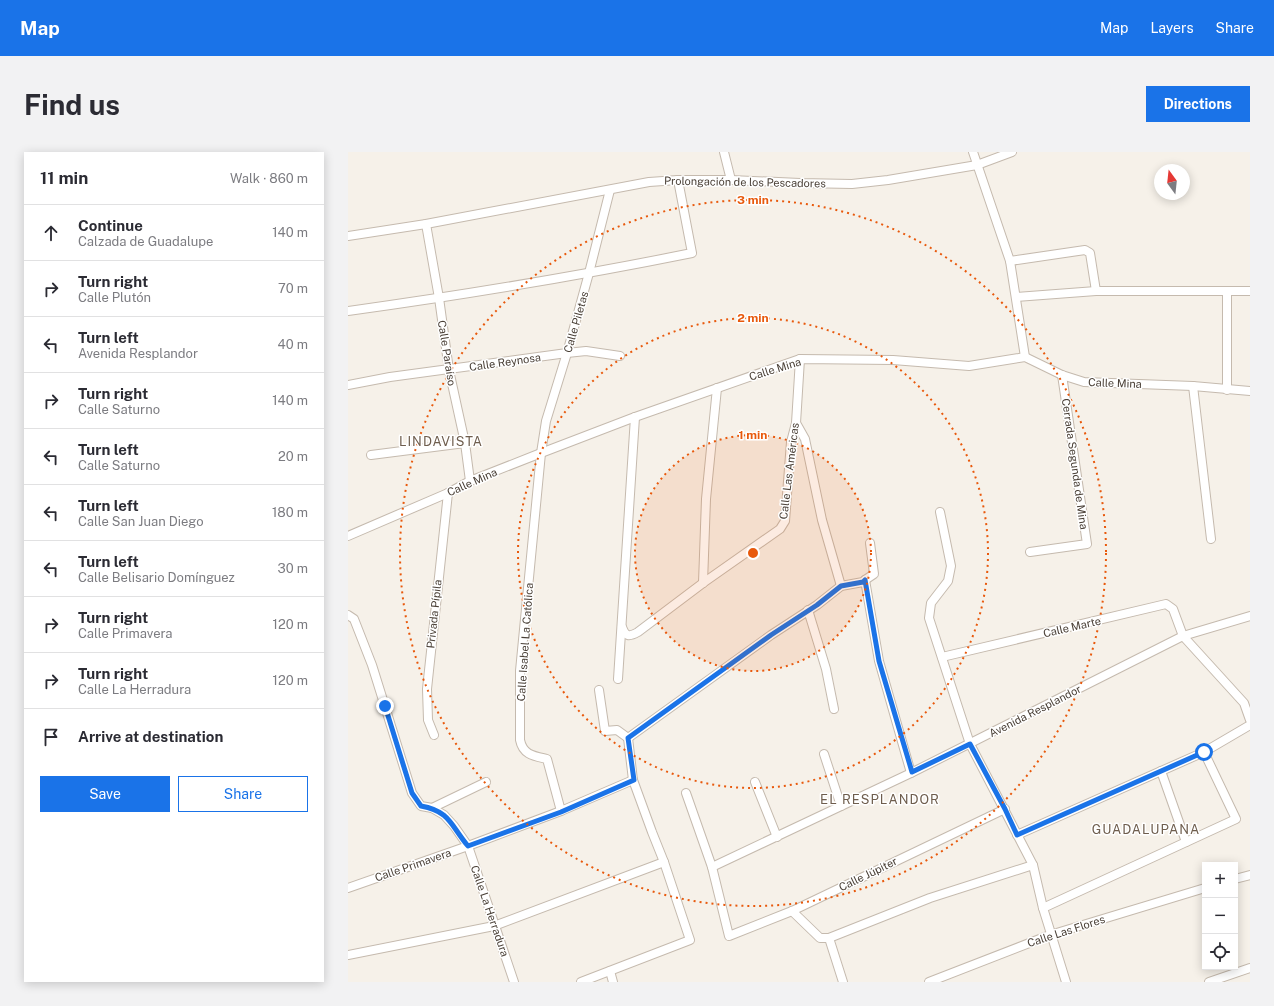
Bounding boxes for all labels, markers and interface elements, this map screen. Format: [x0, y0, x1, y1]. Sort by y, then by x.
text: Map [20, 17, 60, 39]
text: Map [1100, 20, 1128, 36]
text: Layers [1150, 20, 1194, 36]
text: Share [1216, 20, 1254, 36]
button: Directions [1146, 86, 1250, 122]
text: Find us [24, 88, 120, 121]
north arrow [1154, 164, 1190, 200]
text: 11 min [40, 168, 88, 188]
text: Walk · 860 m [230, 171, 308, 186]
street label: Prolongación de los Pescadores [664, 175, 826, 189]
text: 3 min [737, 193, 769, 207]
text: Continue [78, 217, 143, 234]
icon: ahead [40, 222, 62, 244]
text: 140 m [272, 225, 308, 240]
text: Calzada de Guadalupe [78, 234, 213, 249]
text: Turn right [78, 273, 148, 290]
icon: right [40, 278, 62, 300]
text: 70 m [278, 281, 308, 296]
text: Calle Plutón [78, 290, 151, 305]
street label: Calle Piletas [562, 290, 591, 354]
text: 2 min [737, 311, 769, 325]
street label: Calle Paraíso [436, 319, 458, 387]
text: Turn left [78, 329, 139, 346]
icon: left [40, 334, 62, 356]
text: 40 m [277, 337, 308, 352]
text: Avenida Resplandor [78, 346, 198, 361]
street label: Calle Reynosa [468, 351, 542, 373]
street label: Calle Mina [748, 355, 802, 383]
street label: Calle Mina [1088, 376, 1142, 390]
text: Turn right [78, 385, 148, 402]
icon: right [40, 390, 62, 412]
text: 140 m [272, 393, 308, 408]
street label: Cerrada Segunda de Mina [1060, 398, 1090, 530]
text: Calle Saturno [78, 402, 160, 417]
street label: Calle Las Américas [777, 422, 801, 520]
text: 1 min [739, 428, 767, 442]
district label: LINDAVISTA [399, 434, 483, 449]
text: Turn left [78, 441, 139, 458]
icon: left [40, 446, 62, 468]
text: 20 m [278, 449, 308, 464]
text: Calle Saturno [78, 458, 160, 473]
street label: Calle Mina [445, 466, 499, 498]
text: Turn left [78, 497, 139, 514]
icon: left [40, 502, 62, 524]
text: 180 m [272, 505, 308, 520]
text: Calle San Juan Diego [78, 514, 204, 529]
centre of rings [746, 546, 760, 560]
text: Turn left [78, 553, 139, 570]
icon: left [40, 558, 62, 580]
text: 30 m [278, 561, 308, 576]
text: Calle Belisario Domínguez [78, 570, 235, 585]
street label: Privada Pípila [424, 579, 444, 649]
street label: Calle Isabel La Católica [515, 582, 535, 702]
text: Turn right [78, 609, 148, 626]
icon: right [40, 614, 62, 636]
street label: Calle Marte [1042, 615, 1102, 639]
text: 120 m [273, 617, 308, 632]
text: Calle Primavera [78, 626, 173, 641]
text: Turn right [78, 665, 148, 682]
icon: right [40, 670, 62, 692]
text: 120 m [273, 673, 308, 688]
text: Calle La Herradura [78, 682, 191, 697]
street label: Avenida Resplandor [987, 683, 1083, 739]
route end [376, 697, 394, 715]
icon: arrive [40, 726, 62, 748]
text: Arrive at destination [78, 728, 223, 745]
route start [1195, 743, 1213, 761]
button: Save [40, 776, 170, 812]
button: Share [178, 776, 308, 812]
district label: EL RESPLANDOR [820, 792, 940, 807]
district label: GUADALUPANA [1092, 822, 1200, 837]
street label: Calle Primavera [373, 846, 453, 884]
street label: Calle Júpiter [837, 855, 899, 893]
map controls [1202, 862, 1238, 970]
button: + [1202, 862, 1238, 898]
street label: Calle La Herradura [469, 864, 511, 958]
button: − [1202, 898, 1238, 934]
street label: Calle Las Flores [1026, 913, 1107, 949]
button: locate [1202, 934, 1238, 970]

